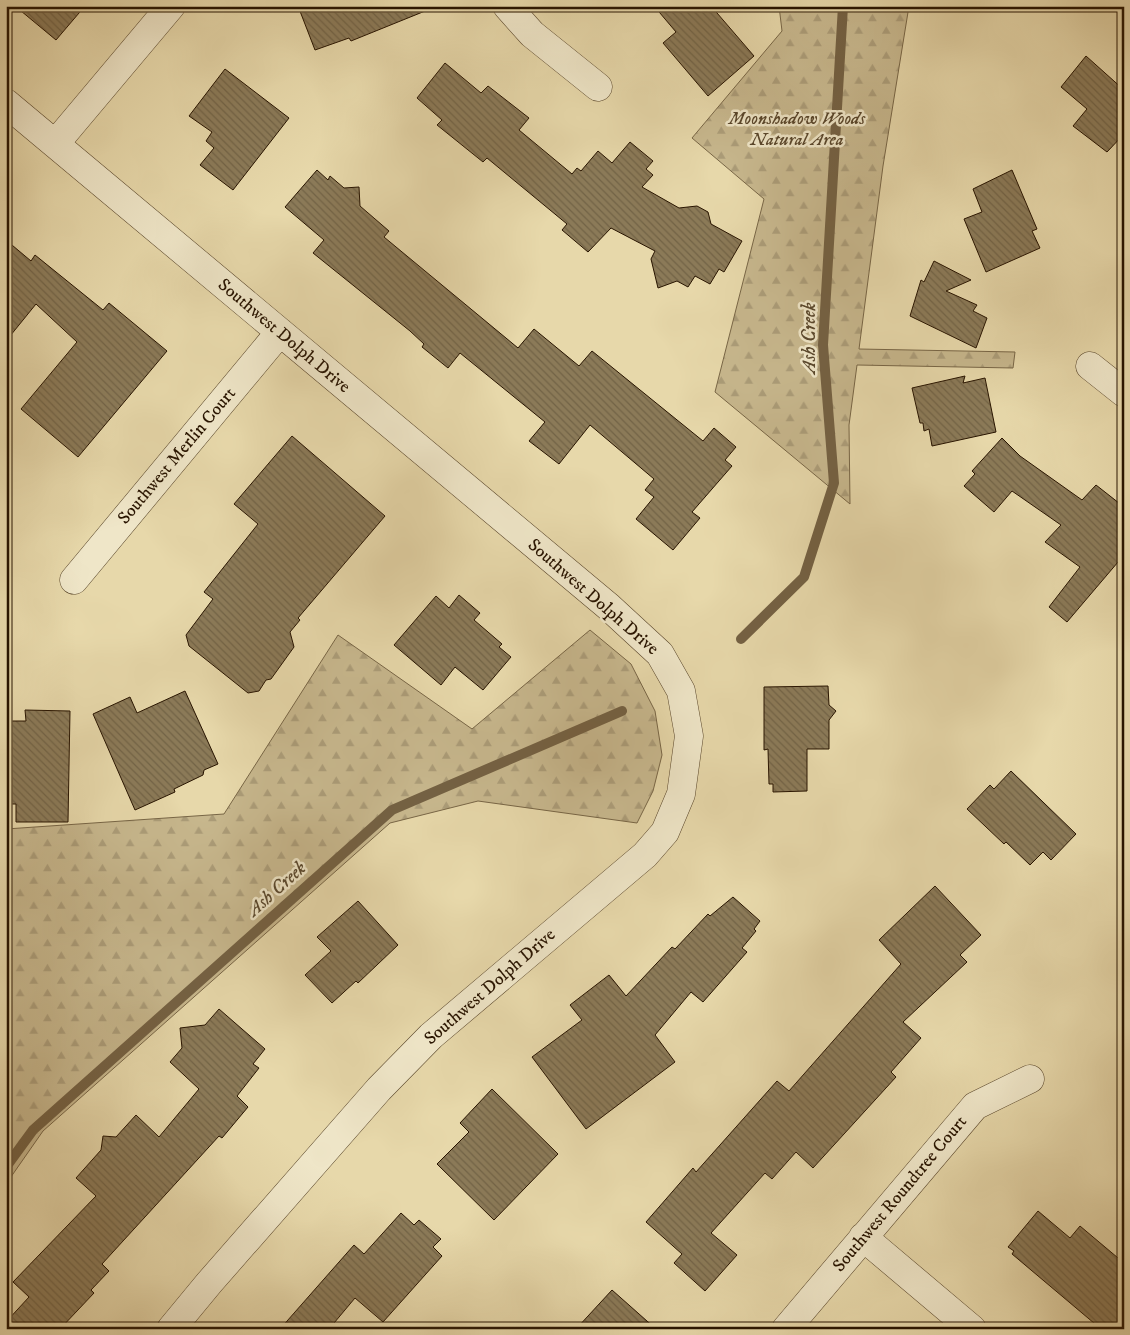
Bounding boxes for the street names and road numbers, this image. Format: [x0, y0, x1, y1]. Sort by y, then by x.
street label: Southwest Dolph Drive [213, 274, 355, 398]
street label: Southwest Merlin Court [113, 383, 241, 529]
street label: Southwest Dolph Drive [523, 534, 663, 660]
street label: Southwest Dolph Drive [420, 924, 560, 1050]
street label: Southwest Roundtree Court [828, 1111, 972, 1277]

